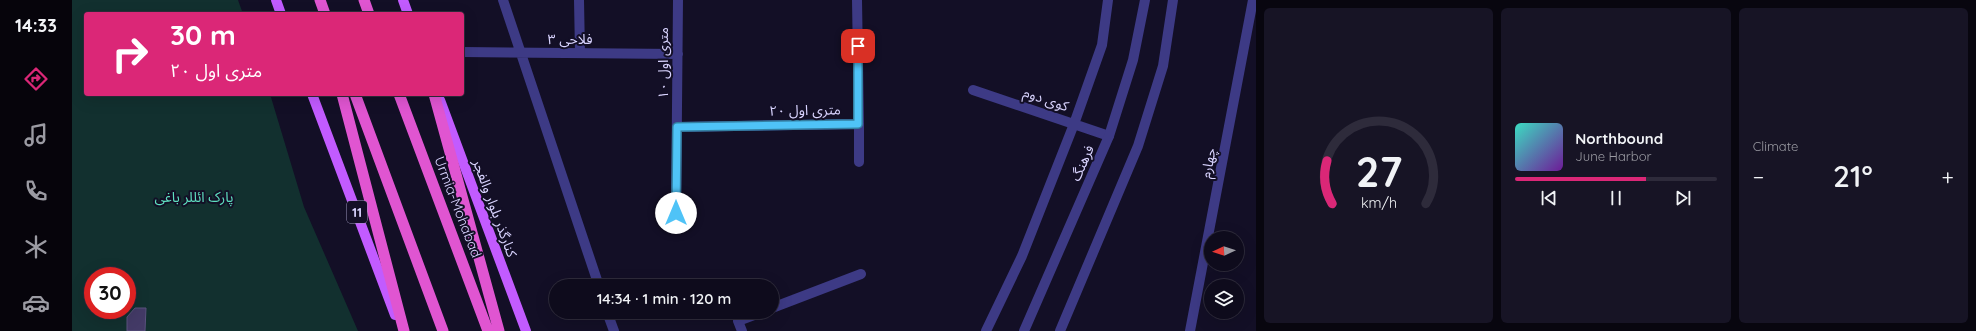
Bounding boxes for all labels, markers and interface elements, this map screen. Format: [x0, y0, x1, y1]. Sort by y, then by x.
text: 14:33 [15, 14, 57, 37]
text: 30 m [170, 17, 236, 52]
street label: ۱۰ متری اول [654, 27, 672, 99]
icon: right [104, 28, 156, 80]
pin [841, 29, 875, 63]
street label: فلاحی ۳ [547, 30, 593, 48]
icon: arrive [847, 35, 869, 57]
text: ۲۰ متری اول [170, 59, 262, 82]
icon: directions [22, 65, 50, 93]
street label: کوی دوم [1020, 83, 1071, 117]
street label: ۲۰ متری اول [769, 100, 841, 120]
icon: music [22, 121, 50, 149]
text: Northbound [1575, 129, 1663, 148]
text: Climate [1753, 138, 1798, 154]
street label: فرهنگ [1066, 142, 1098, 184]
text: 27 [1355, 144, 1402, 196]
street label: چهارم [1196, 146, 1222, 180]
text: June Harbor [1575, 148, 1652, 164]
street label: Urmia-Mohabad [430, 154, 486, 260]
street label: کنارگذر بلوار والفجر [469, 156, 521, 260]
text: 21° [1833, 157, 1873, 195]
text: − [1753, 163, 1764, 191]
text: + [1942, 163, 1954, 191]
icon: phone [22, 177, 50, 205]
icon: previous [1538, 187, 1560, 209]
icon: pause [1605, 187, 1627, 209]
icon: next [1672, 187, 1694, 209]
park label: پارک ائللر باغی [155, 188, 234, 207]
position arrow [655, 192, 697, 234]
text: km/h [1361, 193, 1397, 211]
road number: 11 [347, 201, 367, 223]
north arrow [1204, 231, 1244, 271]
map controls [1204, 231, 1244, 319]
icon: climate [22, 233, 50, 261]
speed limit sign: 30 [84, 267, 136, 319]
button: layers [1204, 279, 1244, 319]
icon: car [22, 289, 50, 317]
text: 14:34 · 1 min · 120 m [597, 289, 731, 308]

